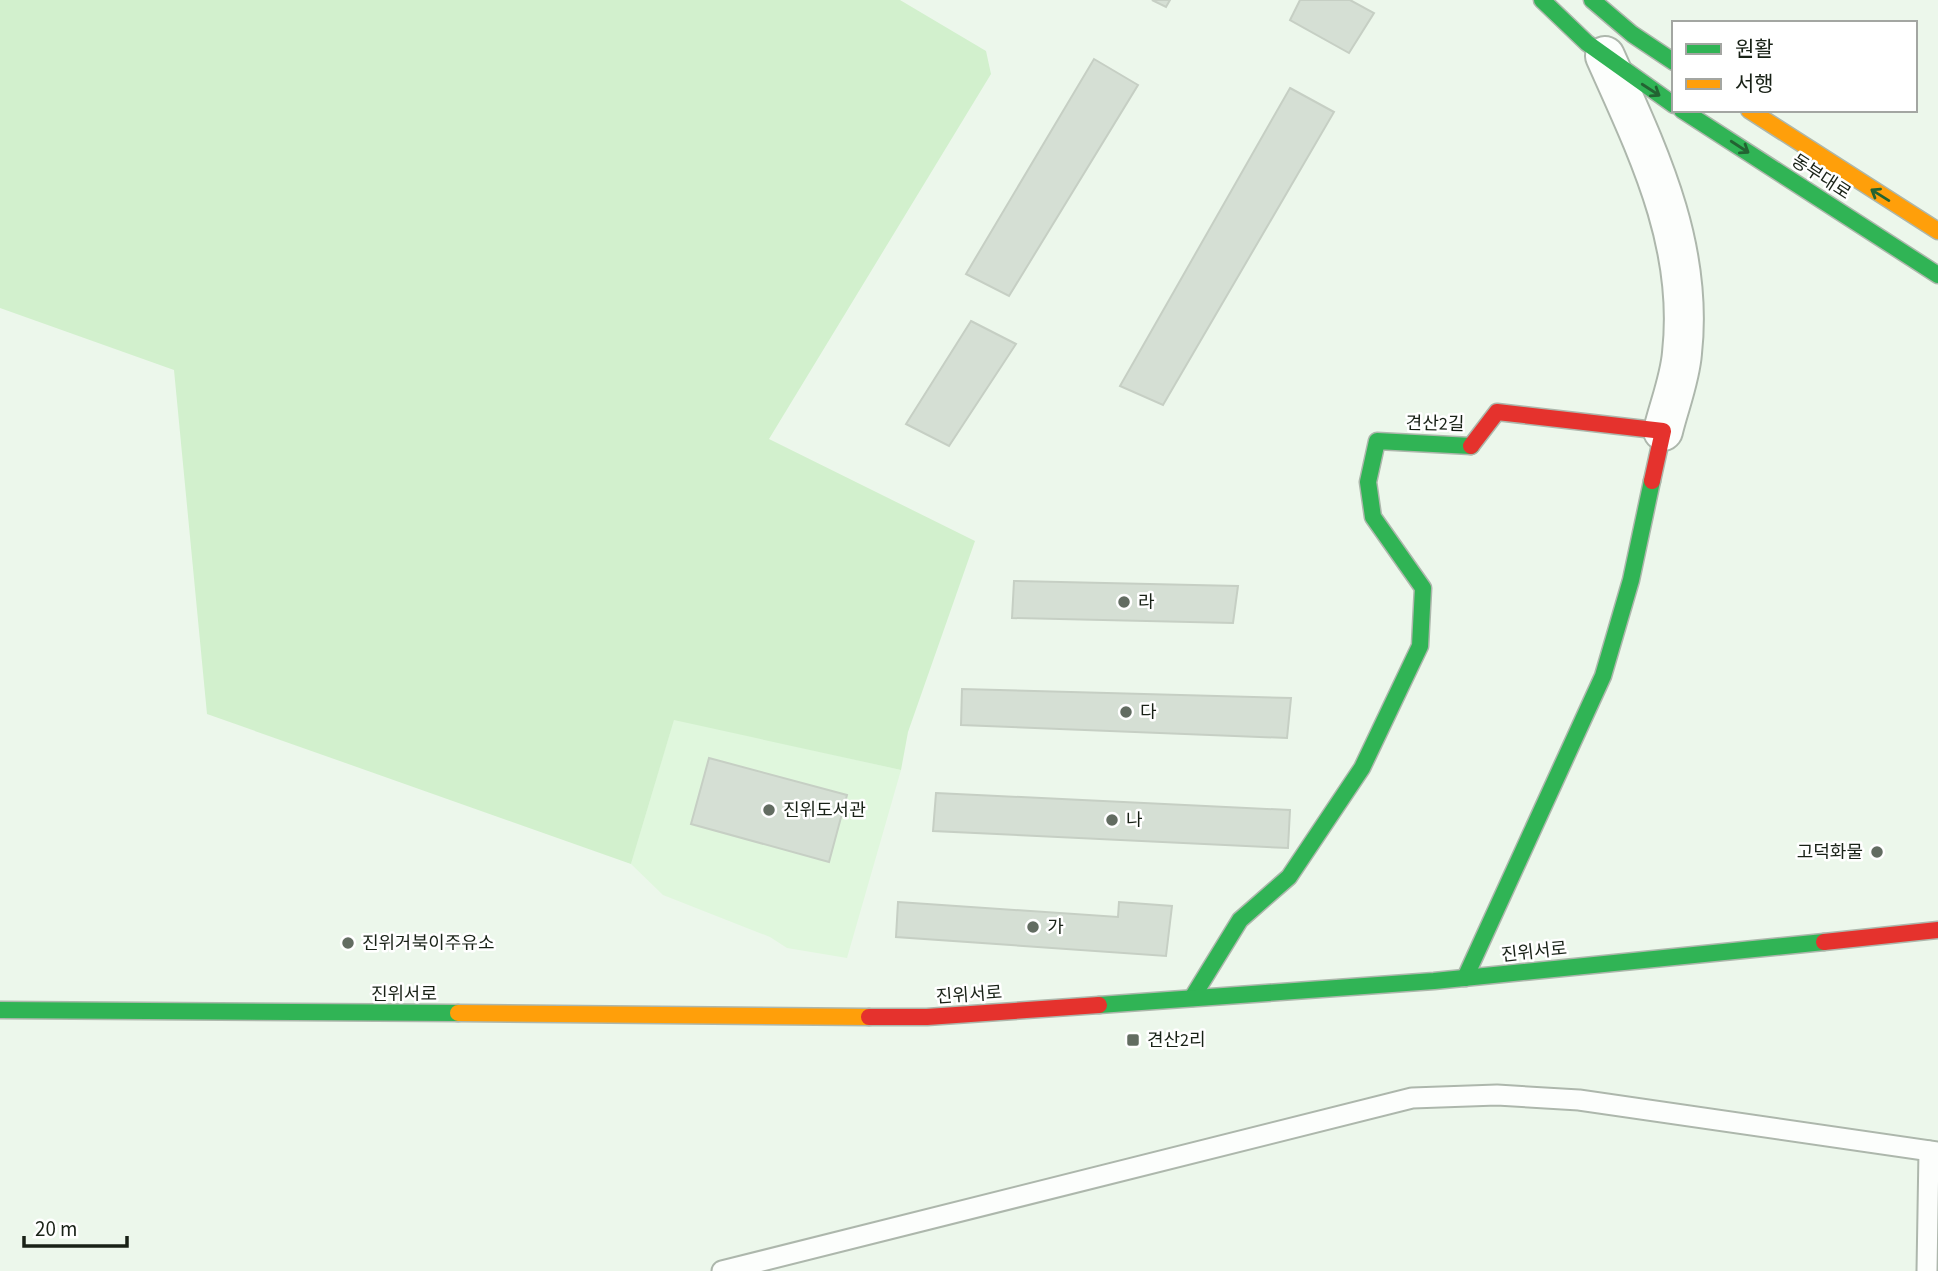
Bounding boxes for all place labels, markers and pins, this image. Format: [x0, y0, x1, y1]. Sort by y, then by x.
place label: 라 [1138, 590, 1155, 615]
marker: 라 [1116, 594, 1132, 610]
place label: 다 [1140, 700, 1157, 725]
marker: 다 [1118, 704, 1134, 720]
place label: 진위도서관 [783, 798, 866, 823]
marker: 진위도서관 [761, 802, 777, 818]
place label: 나 [1126, 808, 1143, 833]
marker: 나 [1104, 812, 1120, 828]
place label: 고덕화물 [1797, 840, 1863, 865]
marker: 고덕화물 [1869, 844, 1885, 860]
place label: 가 [1047, 915, 1064, 940]
marker: 가 [1025, 919, 1041, 935]
place label: 진위거북이주유소 [362, 931, 494, 956]
marker: 진위거북이주유소 [340, 935, 356, 951]
place label: 견산2리 [1147, 1028, 1206, 1053]
marker: 견산2리 [1125, 1032, 1141, 1048]

